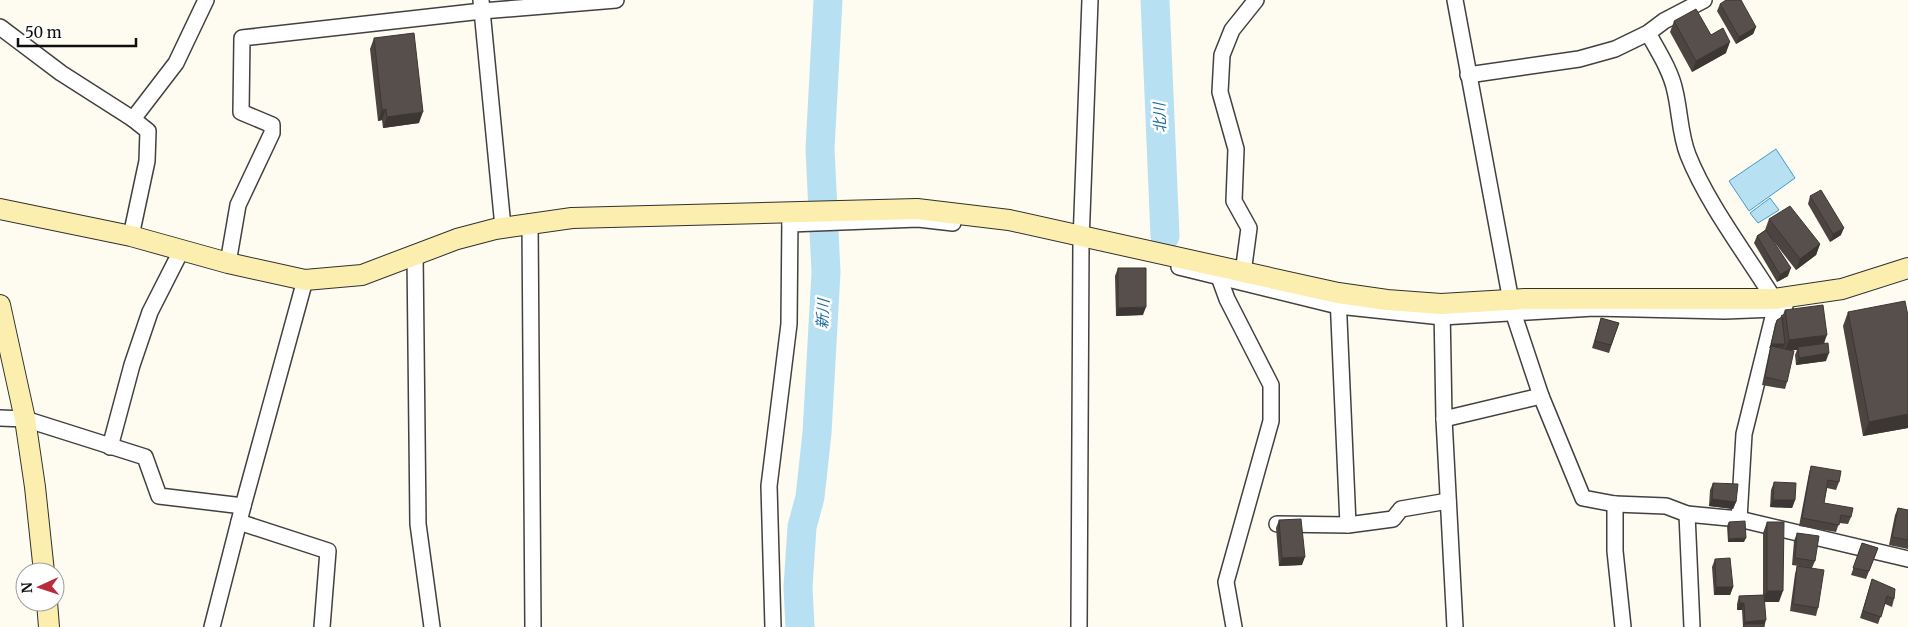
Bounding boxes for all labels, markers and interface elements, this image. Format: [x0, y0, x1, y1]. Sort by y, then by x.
scale bar [18, 15, 135, 47]
text: 50 m [25, 23, 62, 42]
water label: 北川 [1149, 101, 1170, 133]
water label: 新川 [812, 297, 833, 329]
north arrow [15, 562, 65, 612]
text: N [18, 582, 36, 594]

